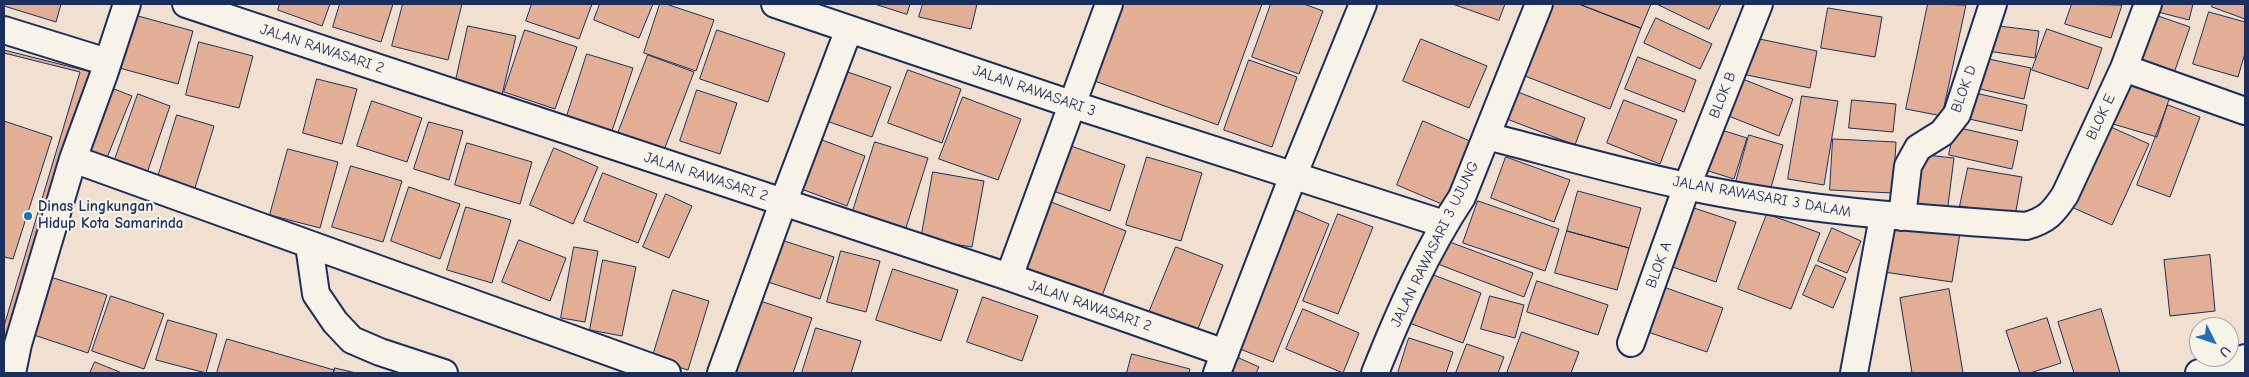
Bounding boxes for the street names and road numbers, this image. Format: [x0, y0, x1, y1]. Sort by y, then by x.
street label: JALAN RAWASARI 2 [258, 20, 386, 78]
street label: JALAN RAWASARI 3 [970, 61, 1098, 121]
street label: BLOK D [1947, 63, 1981, 115]
street label: BLOK B [1706, 69, 1740, 121]
street label: BLOK E [2083, 91, 2119, 143]
street label: JALAN RAWASARI 2 [642, 148, 770, 206]
street label: JALAN RAWASARI 3 UJUNG [1387, 158, 1483, 330]
street label: JALAN RAWASARI 3 DALAM [1671, 172, 1853, 222]
street label: BLOK A [1642, 239, 1676, 291]
street label: JALAN RAWASARI 2 [1026, 276, 1154, 336]

